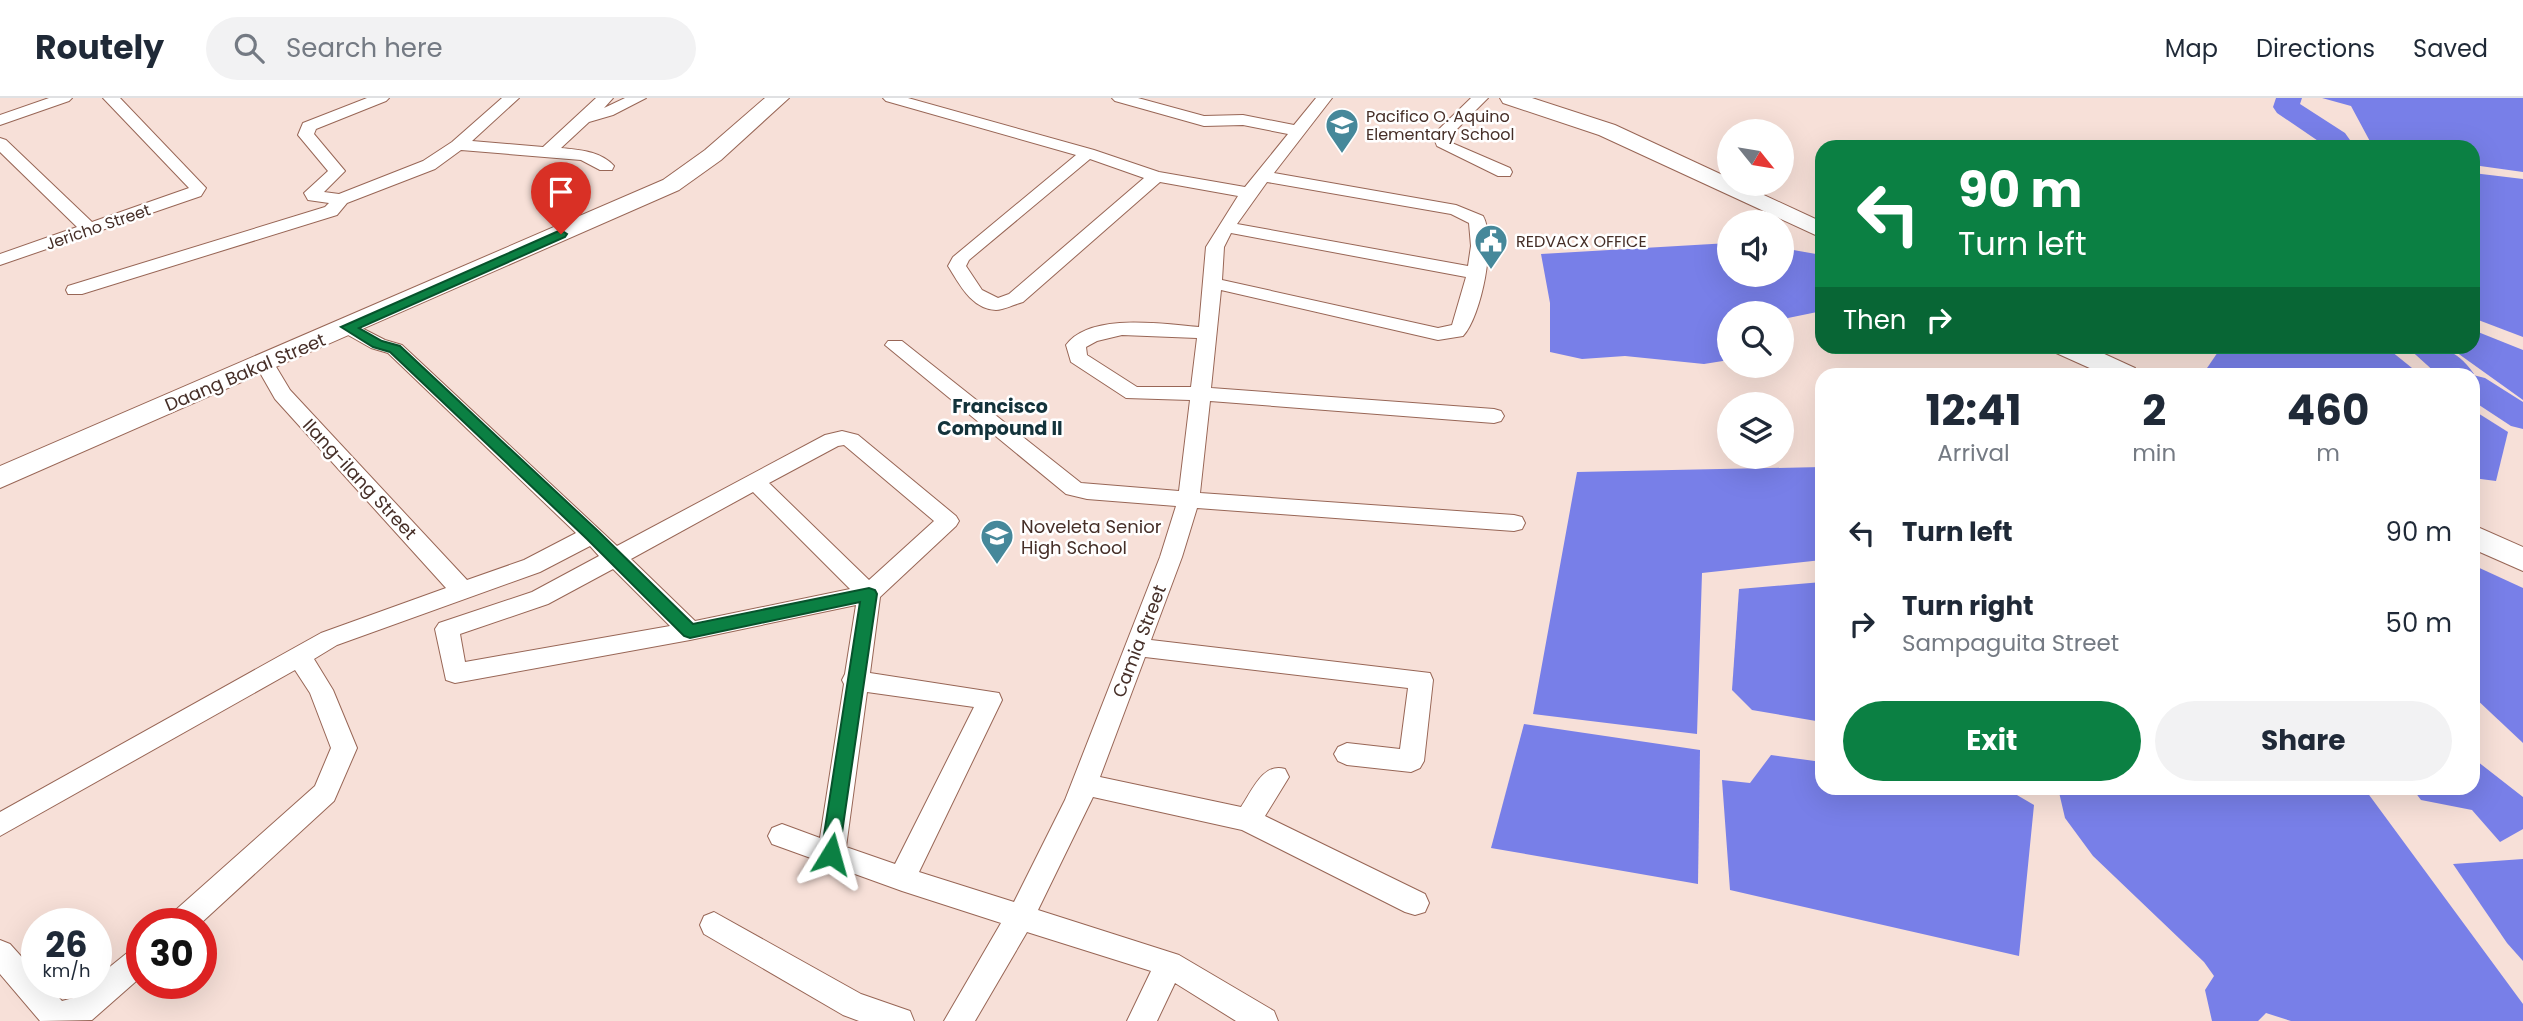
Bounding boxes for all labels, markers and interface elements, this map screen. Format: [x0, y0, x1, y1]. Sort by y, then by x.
search box [206, 17, 696, 80]
text: Routely [35, 24, 164, 71]
icon: search [230, 29, 268, 67]
text: Search here [286, 30, 443, 66]
text: Map [2165, 32, 2218, 65]
text: Directions [2256, 32, 2375, 65]
text: Saved [2413, 32, 2488, 65]
place label: Pacifico O. Aquino Elementary School [1366, 105, 1514, 146]
school or university icon: Pacifico O. Aquino Elementary School [1323, 106, 1361, 155]
north arrow [1717, 119, 1794, 196]
map controls [1717, 119, 1794, 469]
text: 90 m [1958, 156, 2082, 224]
pin [531, 162, 591, 234]
icon: left [1843, 168, 1934, 259]
icon: arrive [542, 173, 580, 211]
street label: Jericho Street [42, 198, 154, 256]
button: sound [1717, 210, 1794, 287]
text: Turn left [1958, 221, 2087, 266]
public building icon: REDVACX OFFICE [1472, 222, 1510, 271]
place label: REDVACX OFFICE [1516, 230, 1647, 253]
button: search [1717, 301, 1794, 378]
icon: right [1920, 301, 1958, 339]
text: Then [1843, 302, 1906, 338]
street label: Daang Bakal Street [161, 327, 329, 417]
text: 12:41 [1926, 381, 2022, 440]
text: 2 [2142, 381, 2166, 440]
text: 460 [2287, 381, 2369, 440]
button: layers [1717, 392, 1794, 469]
district label: Francisco Compound II [937, 393, 1063, 442]
street label: Ilang-ilang Street [297, 413, 423, 545]
text: Arrival [1937, 437, 2010, 469]
text: min [2132, 437, 2176, 469]
text: m [2316, 437, 2340, 469]
place label: Noveleta Senior High School [1021, 514, 1162, 560]
icon: left [1843, 514, 1881, 552]
text: Turn left [1902, 514, 2013, 550]
text: 90 m [2386, 514, 2452, 550]
school or university icon: Noveleta Senior High School [978, 517, 1016, 566]
street label: Camia Street [1106, 581, 1172, 701]
text: Turn right [1902, 588, 2034, 624]
icon: right [1843, 605, 1881, 643]
text: 50 m [2386, 605, 2452, 641]
text: Sampaguita Street [1902, 627, 2119, 659]
button: Exit [1843, 701, 2141, 781]
button: Share [2155, 701, 2452, 781]
position arrow [794, 817, 868, 891]
speed limit sign: 30 [126, 908, 217, 999]
text: 26 [45, 920, 88, 969]
text: km/h [43, 958, 90, 983]

